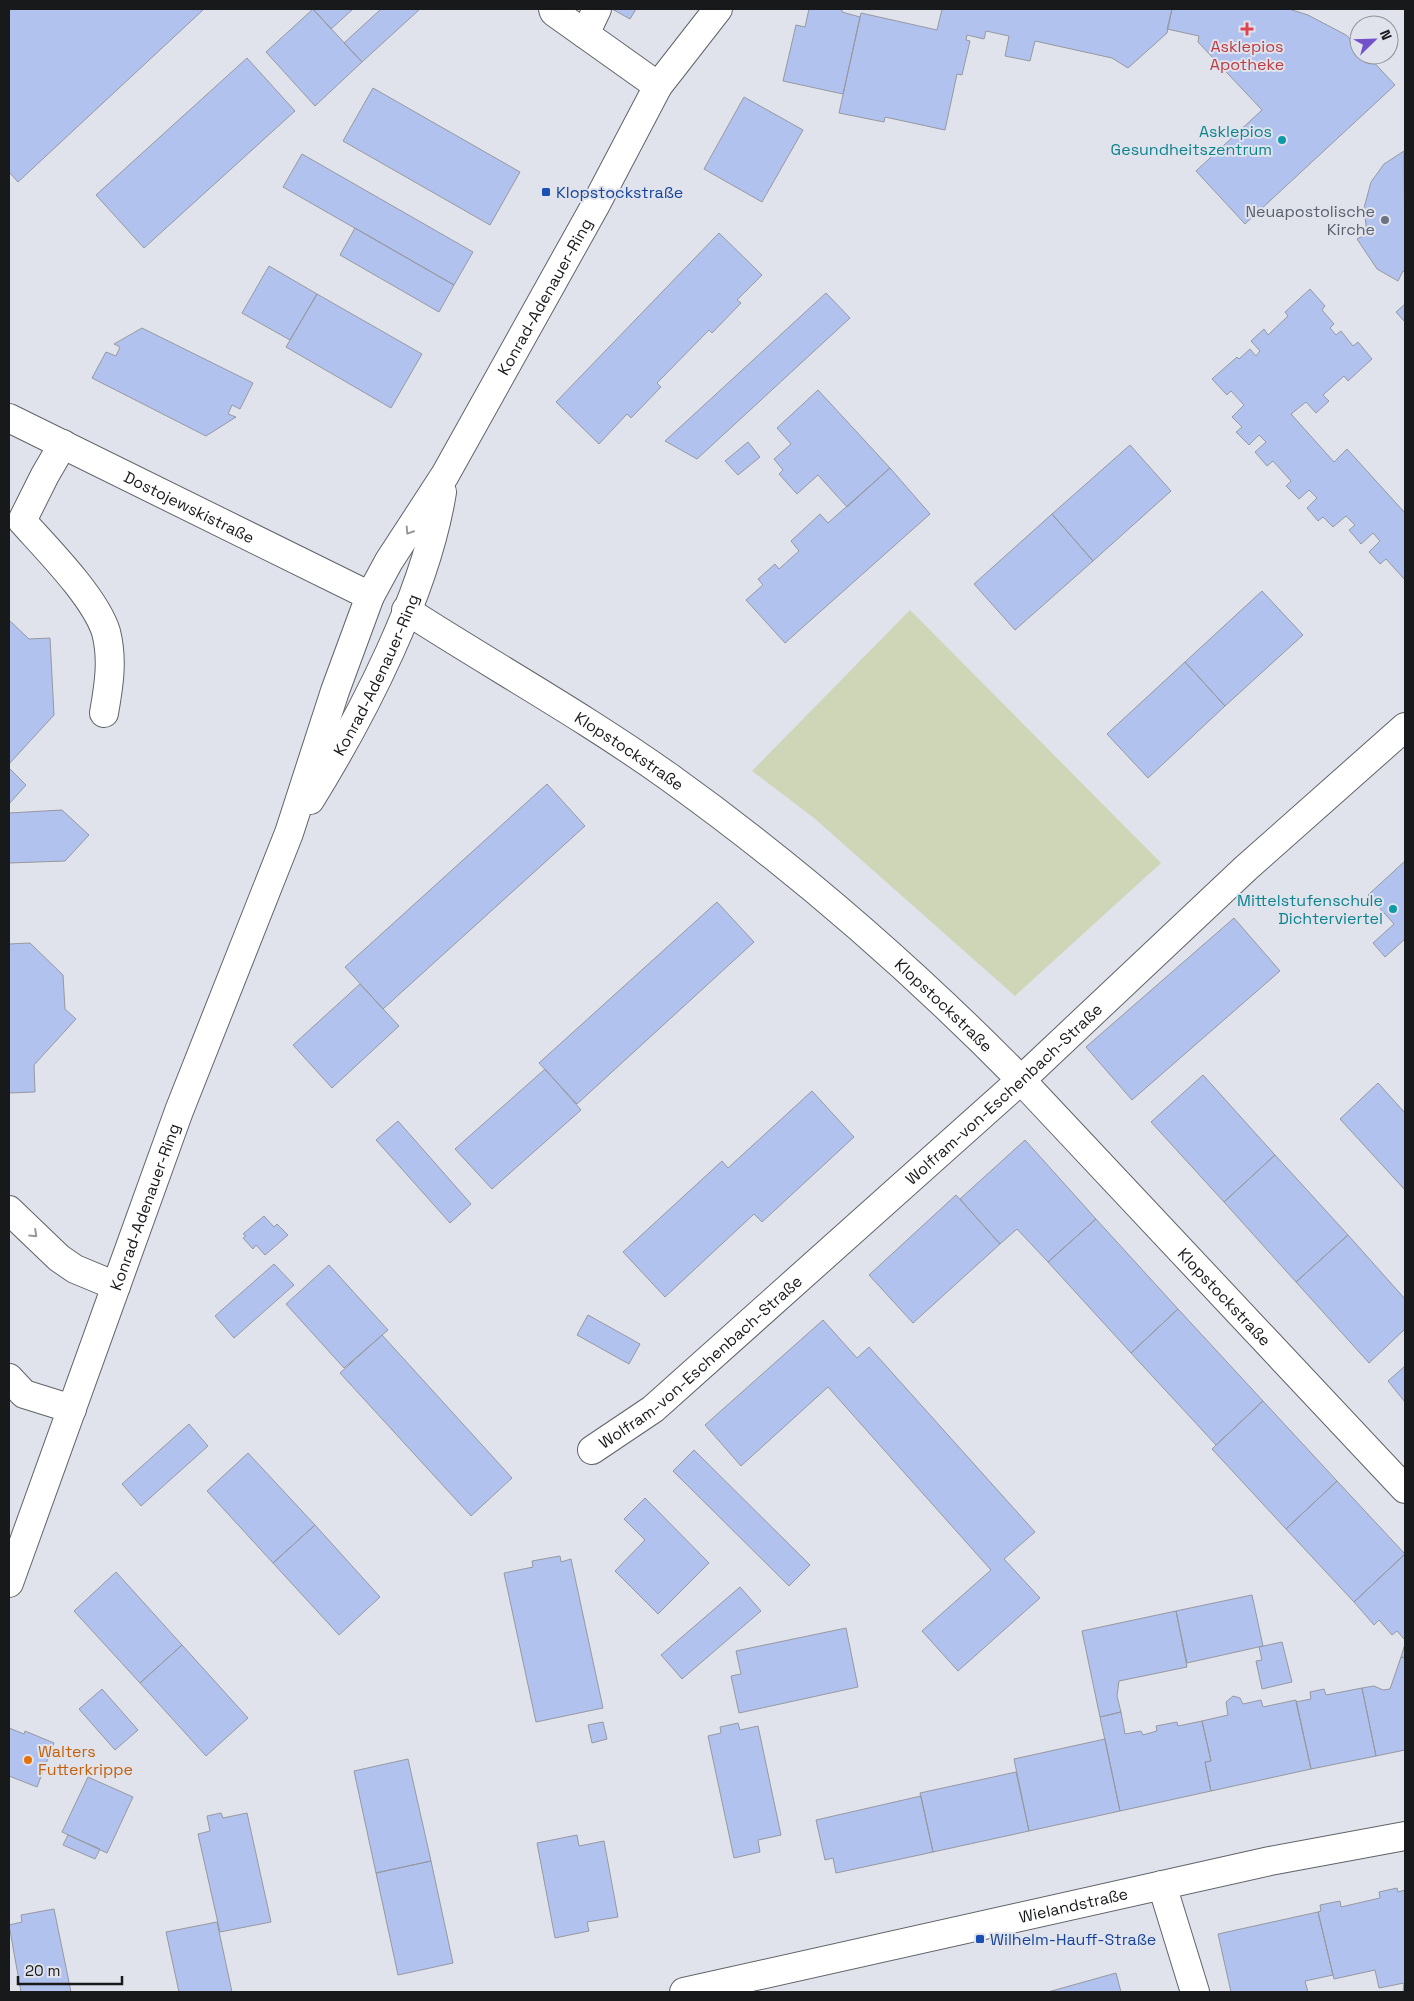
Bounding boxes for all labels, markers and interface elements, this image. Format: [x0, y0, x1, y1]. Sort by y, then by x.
north arrow [1349, 15, 1399, 65]
marker: Asklepios Apotheke [1241, 23, 1253, 35]
text: N [1376, 27, 1396, 43]
place label: Asklepios Apotheke [1210, 36, 1284, 75]
place label: Asklepios Gesundheitszentrum [1111, 121, 1272, 160]
marker: Asklepios Gesundheitszentrum [1276, 134, 1288, 146]
place label: Klopstockstraße [556, 182, 683, 203]
marker: Klopstockstraße [540, 186, 552, 198]
place label: Neuapostolische Kirche [1245, 201, 1375, 240]
marker: Neuapostolische Kirche [1379, 214, 1391, 226]
street label: Konrad-Adenauer-Ring [493, 215, 597, 379]
street label: Dostojewskistraße [120, 466, 258, 548]
one-way arrow [406, 525, 415, 534]
street label: Konrad-Adenauer-Ring [329, 591, 424, 759]
street label: Klopstockstraße [571, 707, 688, 795]
place label: Mittelstufenschule Dichterviertel [1237, 890, 1383, 929]
marker: Mittelstufenschule Dichterviertel [1387, 903, 1399, 915]
street label: Klopstockstraße [890, 954, 997, 1057]
street label: Wolfram-von-Eschenbach-Straße [901, 999, 1107, 1189]
street label: Konrad-Adenauer-Ring [105, 1120, 185, 1293]
one-way arrow [28, 1228, 37, 1237]
street label: Klopstockstraße [1173, 1244, 1275, 1351]
street label: Wolfram-von-Eschenbach-Straße [595, 1271, 807, 1453]
place label: Walters Futterkrippe [38, 1741, 133, 1780]
marker: Walters Futterkrippe [22, 1754, 34, 1766]
street label: Wielandstraße [1017, 1883, 1130, 1928]
place label: Wilhelm-Hauff-Straße [990, 1929, 1156, 1950]
marker: Wilhelm-Hauff-Straße [974, 1933, 986, 1945]
scale bar [18, 1954, 121, 1986]
text: 20 m [25, 1961, 60, 1980]

